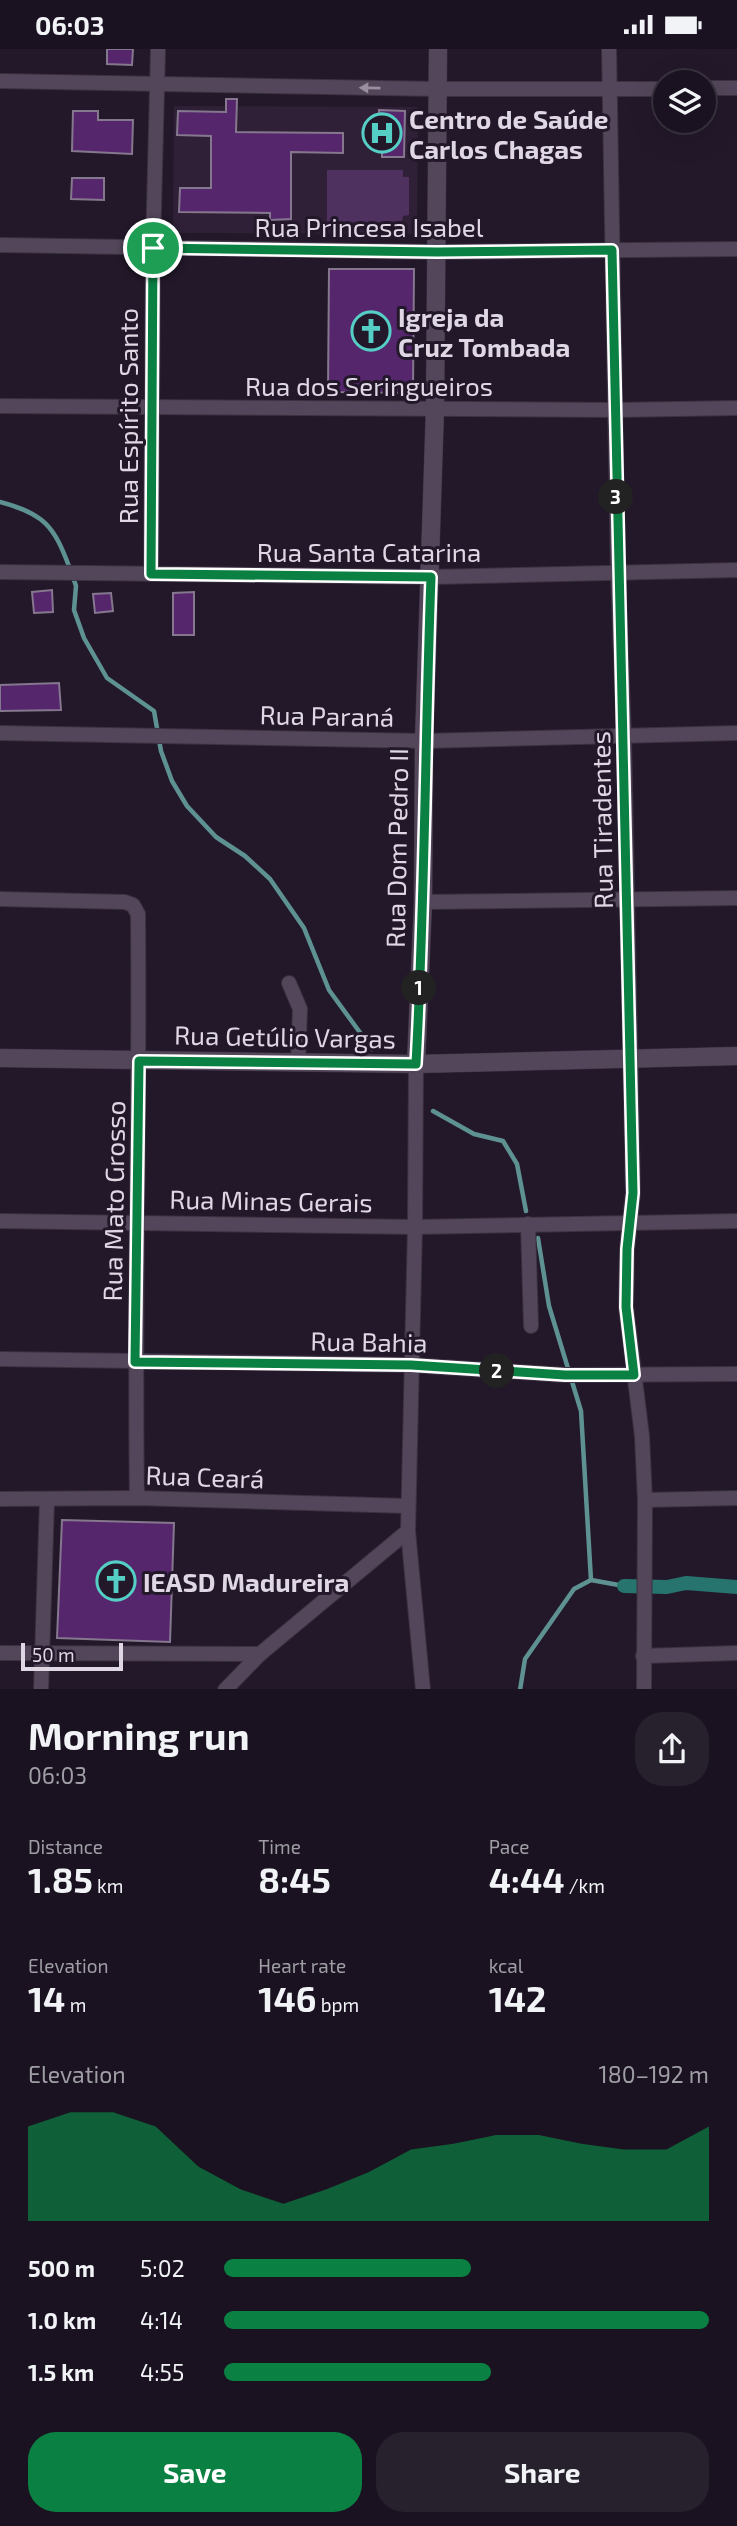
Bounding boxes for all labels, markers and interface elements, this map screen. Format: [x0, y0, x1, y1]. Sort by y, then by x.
text: 06:03 [35, 9, 105, 40]
map controls [653, 70, 716, 133]
button: layers [653, 70, 716, 133]
one-way arrow [358, 82, 380, 94]
place label: Centro de Saúde Carlos Chagas [409, 103, 609, 164]
hospital icon: Centro de Saúde Carlos Chagas [361, 112, 403, 154]
street label: Rua Princesa Isabel [255, 211, 484, 242]
pin [123, 218, 183, 278]
icon: arrive [134, 229, 172, 267]
place label: Igreja da Cruz Tombada [398, 301, 570, 362]
street label: Rua Espírito Santo [112, 308, 143, 524]
church icon: Igreja da Cruz Tombada [350, 310, 392, 352]
street label: Rua dos Seringueiros [245, 370, 493, 401]
pin: 3 [598, 479, 634, 515]
text: 3 [610, 485, 621, 508]
street label: Rua Santa Catarina [257, 536, 481, 567]
street label: Rua Paraná [259, 698, 395, 732]
street label: Rua Tiradentes [584, 731, 618, 909]
street label: Rua Dom Pedro II [379, 748, 413, 948]
pin: 1 [402, 971, 436, 1005]
text: 1 [414, 976, 423, 999]
street label: Rua Getúlio Vargas [174, 1019, 396, 1053]
street label: Rua Mato Grosso [96, 1100, 130, 1302]
street label: Rua Minas Gerais [169, 1183, 373, 1217]
street label: Rua Bahia [310, 1324, 428, 1358]
pin: 2 [480, 1353, 514, 1389]
text: 2 [491, 1359, 502, 1382]
street label: Rua Ceará [145, 1458, 265, 1494]
church icon: IEASD Madureira [95, 1560, 137, 1602]
place label: IEASD Madureira [143, 1566, 349, 1597]
scale bar [21, 1640, 122, 1672]
text: 50 m [32, 1643, 75, 1666]
text: Morning run [28, 1712, 249, 1758]
button: share [635, 1712, 709, 1786]
text: 06:03 [28, 1761, 87, 1789]
text: Distance [28, 1835, 103, 1858]
text: Time [258, 1835, 301, 1858]
text: Pace [489, 1835, 530, 1858]
text: 1.85 [28, 1858, 93, 1900]
text: 8:45 [258, 1858, 331, 1900]
text: 4:44 [489, 1858, 565, 1900]
text: km [93, 1874, 123, 1897]
text: /km [565, 1874, 605, 1897]
text: Elevation [28, 1954, 109, 1977]
text: Heart rate [258, 1954, 346, 1977]
text: kcal [489, 1954, 523, 1977]
text: 14 [28, 1977, 65, 2019]
text: 146 [258, 1977, 316, 2019]
text: 142 [489, 1977, 546, 2019]
text: m [65, 1993, 86, 2016]
text: bpm [316, 1993, 359, 2016]
text: Elevation [28, 2060, 126, 2088]
text: 180–192 m [599, 2060, 709, 2088]
text: 500 m [28, 2254, 95, 2282]
text: 5:02 [140, 2254, 185, 2282]
text: 1.0 km [28, 2306, 96, 2334]
text: 4:14 [140, 2306, 183, 2334]
text: 1.5 km [28, 2358, 94, 2386]
text: 4:55 [140, 2358, 184, 2386]
button: Save [28, 2432, 362, 2512]
button: Share [376, 2432, 709, 2512]

